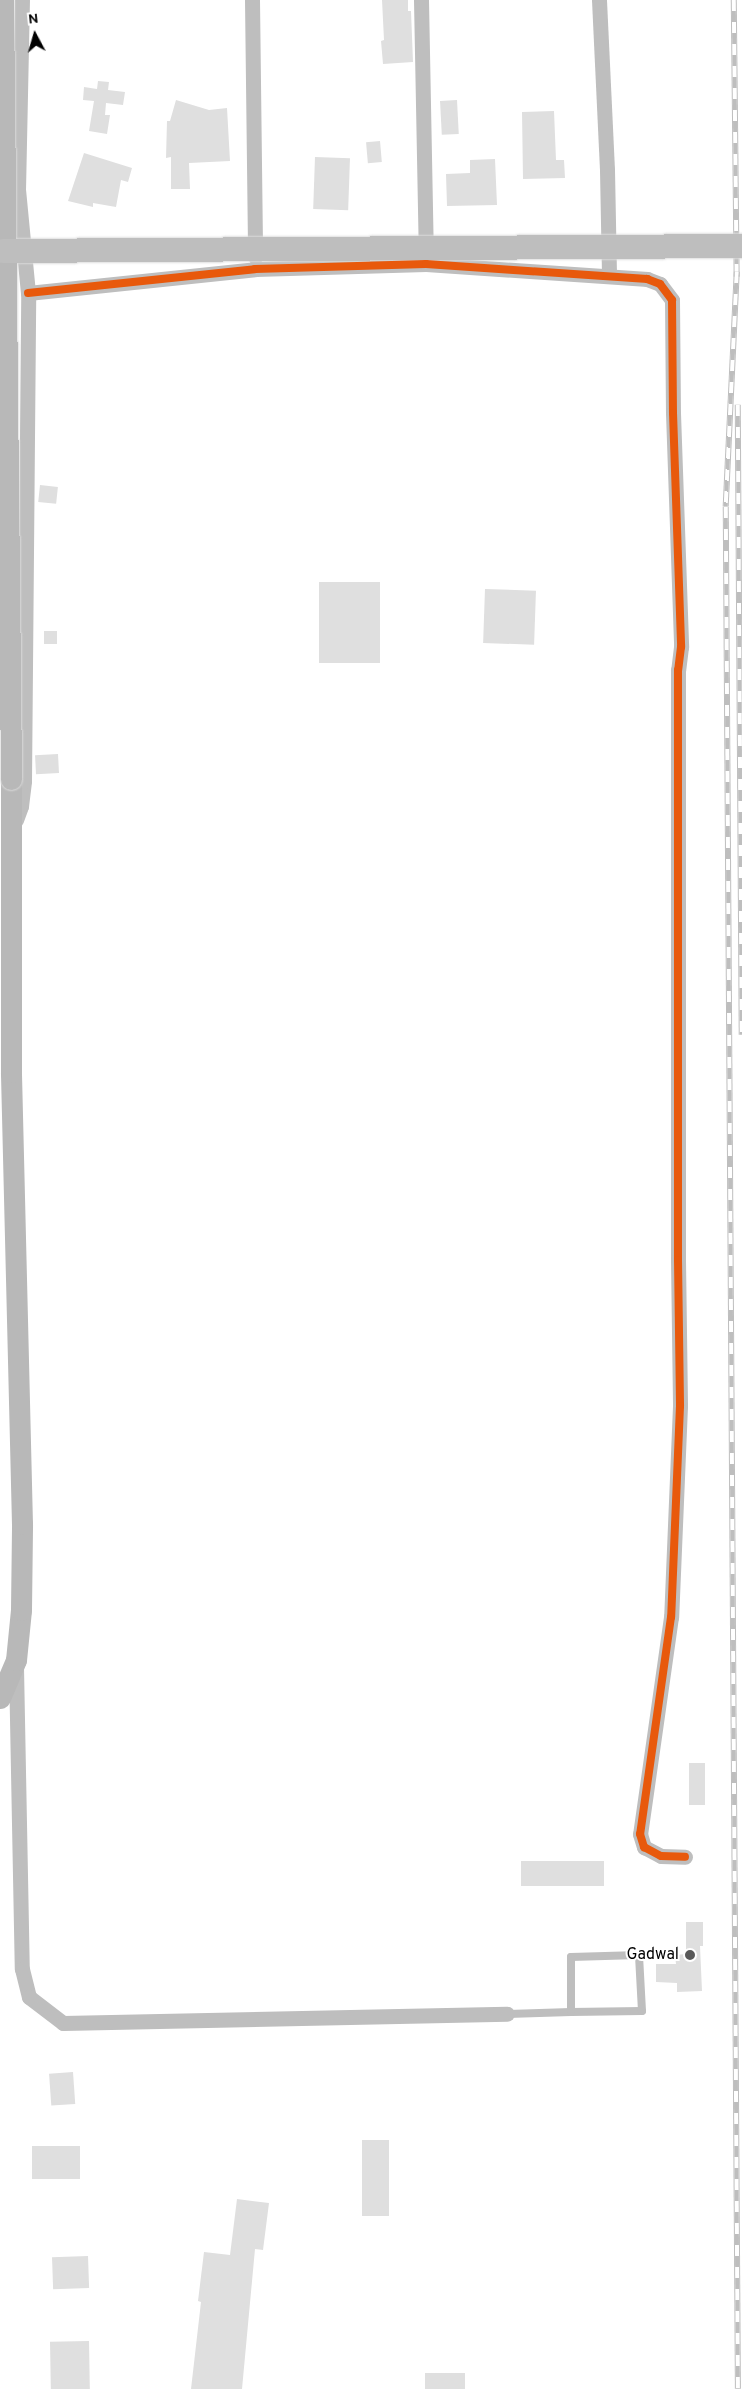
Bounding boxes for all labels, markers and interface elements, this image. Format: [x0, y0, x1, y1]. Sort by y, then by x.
north arrow [10, 10, 60, 60]
text: N [27, 11, 39, 29]
place label: Gadwal [626, 1945, 679, 1965]
marker: Gadwal [683, 1948, 697, 1962]

